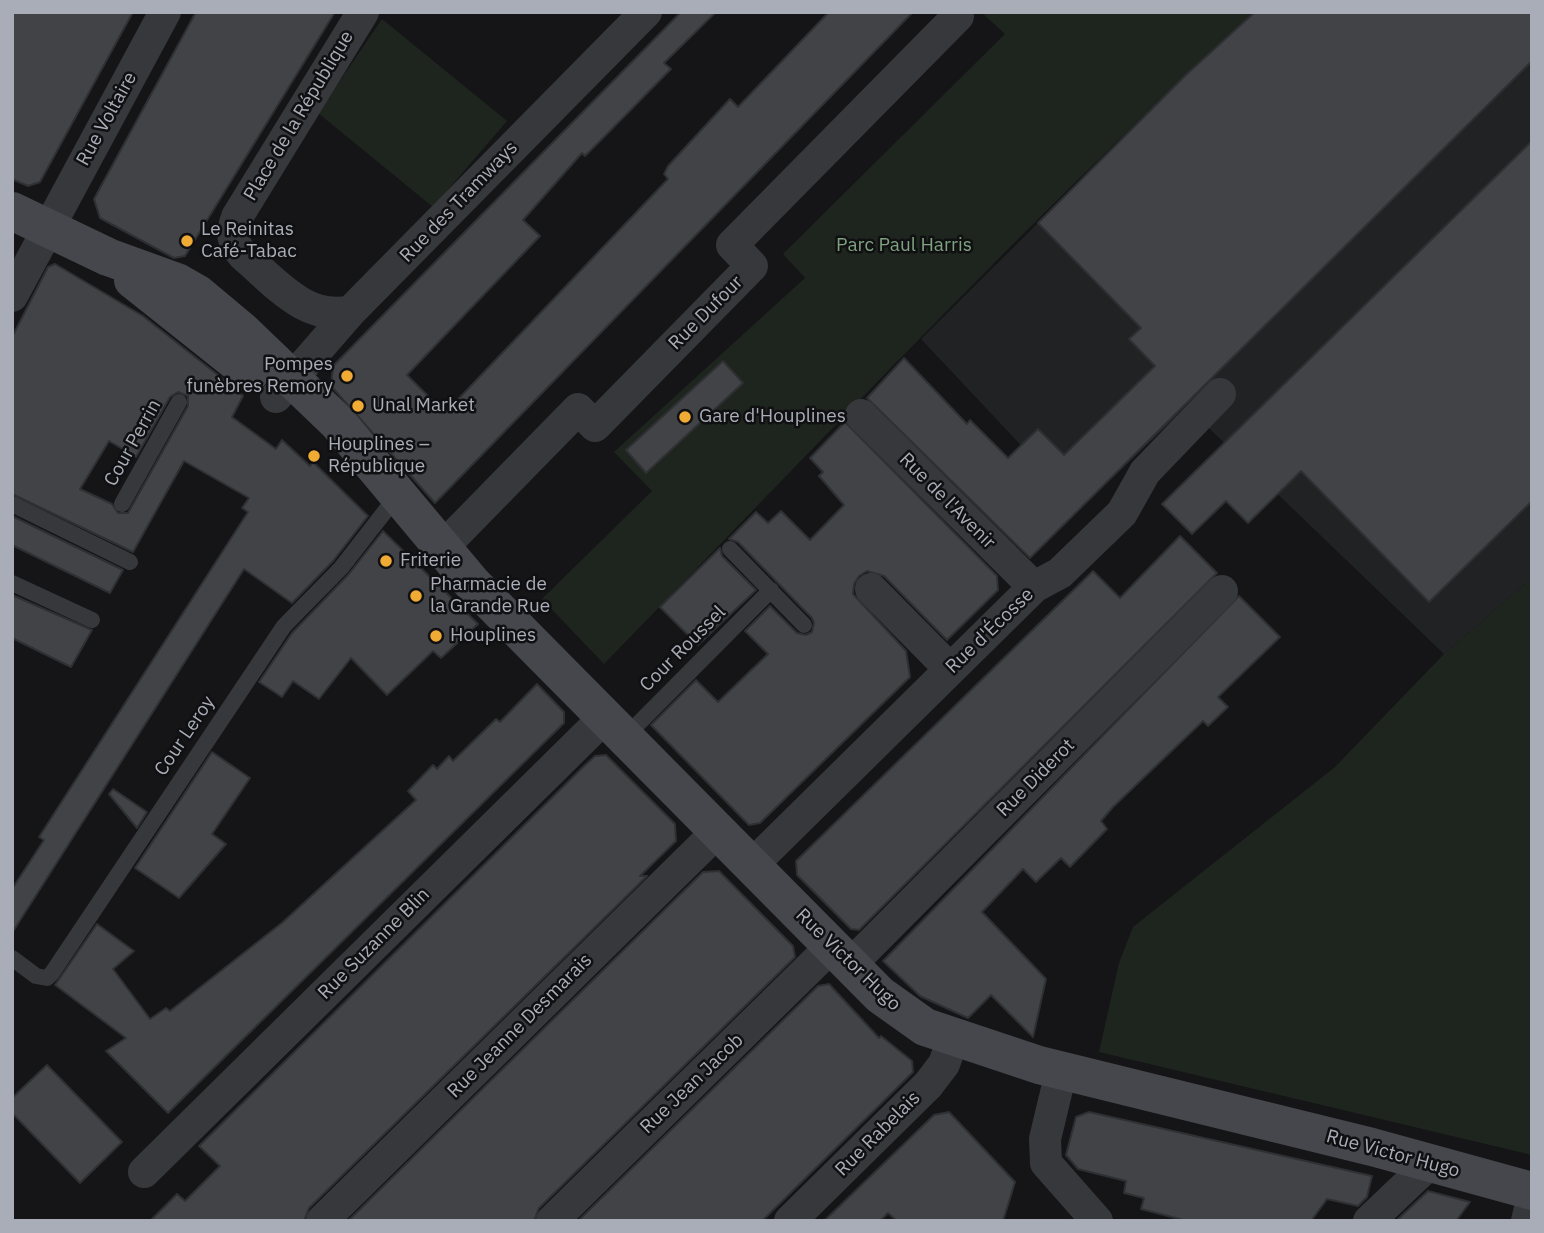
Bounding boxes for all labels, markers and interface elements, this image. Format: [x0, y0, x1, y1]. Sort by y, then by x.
street label: Place de la République [239, 27, 359, 205]
street label: Rue Voltaire [72, 68, 142, 170]
street label: Rue des Tramways [395, 137, 523, 267]
place label: Le Reinitas Café-Tabac [201, 219, 297, 263]
marker: Le Reinitas Café-Tabac [179, 233, 195, 249]
park label: Parc Paul Harris [836, 235, 972, 257]
street label: Rue Dufour [664, 271, 748, 355]
place label: Pompes funèbres Remory [187, 354, 333, 398]
marker: Pompes funèbres Remory [339, 368, 355, 384]
place label: Unal Market [372, 395, 475, 417]
street label: Cour Perrin [100, 396, 166, 490]
marker: Unal Market [350, 398, 366, 414]
place label: Gare d'Houplines [699, 406, 846, 428]
marker: Gare d'Houplines [677, 409, 693, 425]
place label: Houplines – République [328, 434, 430, 478]
marker: Houplines – République [306, 448, 322, 464]
street label: Rue de l'Avenir [894, 448, 1000, 554]
place label: Friterie [400, 550, 461, 572]
marker: Friterie [378, 553, 394, 569]
place label: Pharmacie de la Grande Rue [430, 574, 550, 618]
street label: Rue d'Écosse [941, 583, 1039, 679]
marker: Pharmacie de la Grande Rue [408, 588, 424, 604]
street label: Cour Roussel [635, 601, 731, 697]
place label: Houplines [450, 625, 536, 647]
marker: Houplines [428, 628, 444, 644]
street label: Cour Leroy [150, 692, 220, 780]
street label: Rue Diderot [992, 734, 1080, 822]
street label: Rue Suzanne Blin [314, 884, 434, 1004]
street label: Rue Victor Hugo [791, 904, 905, 1016]
street label: Rue Jeanne Desmarais [443, 949, 597, 1103]
street label: Rue Jean Jacob [636, 1029, 748, 1139]
street label: Rue Rabelais [831, 1087, 925, 1181]
street label: Rue Victor Hugo [1324, 1125, 1462, 1183]

